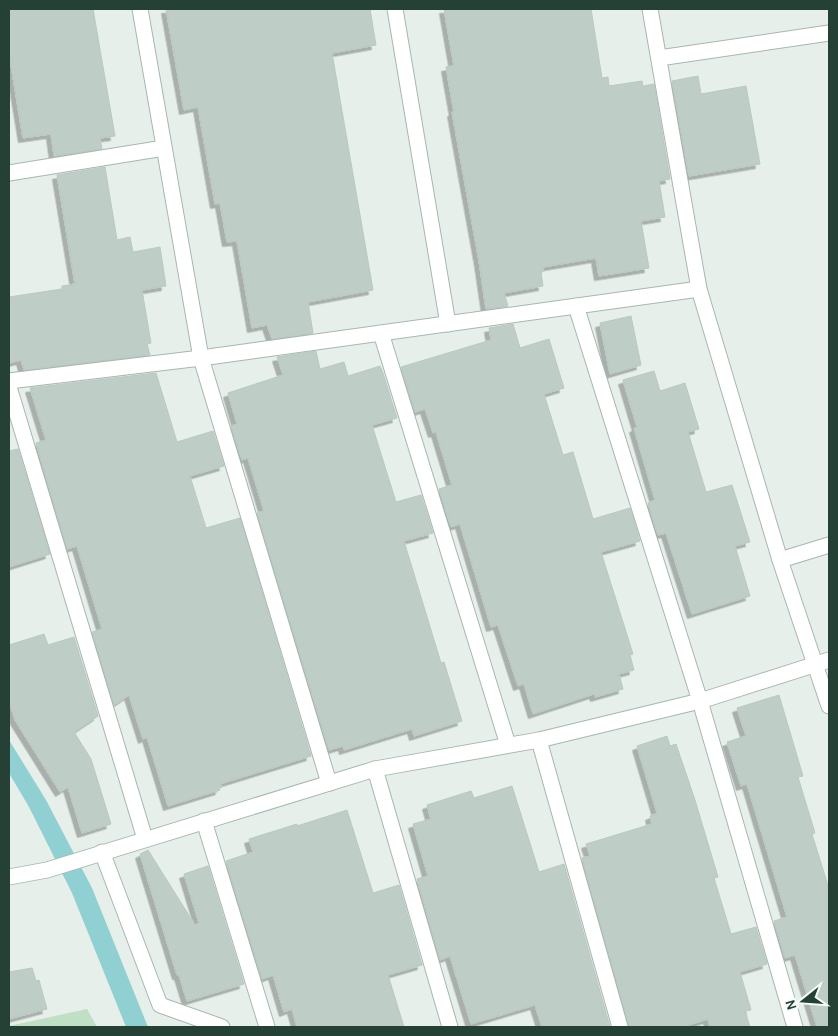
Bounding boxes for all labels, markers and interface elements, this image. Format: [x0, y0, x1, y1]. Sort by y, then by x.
north arrow [778, 976, 828, 1026]
text: N [781, 997, 801, 1012]

